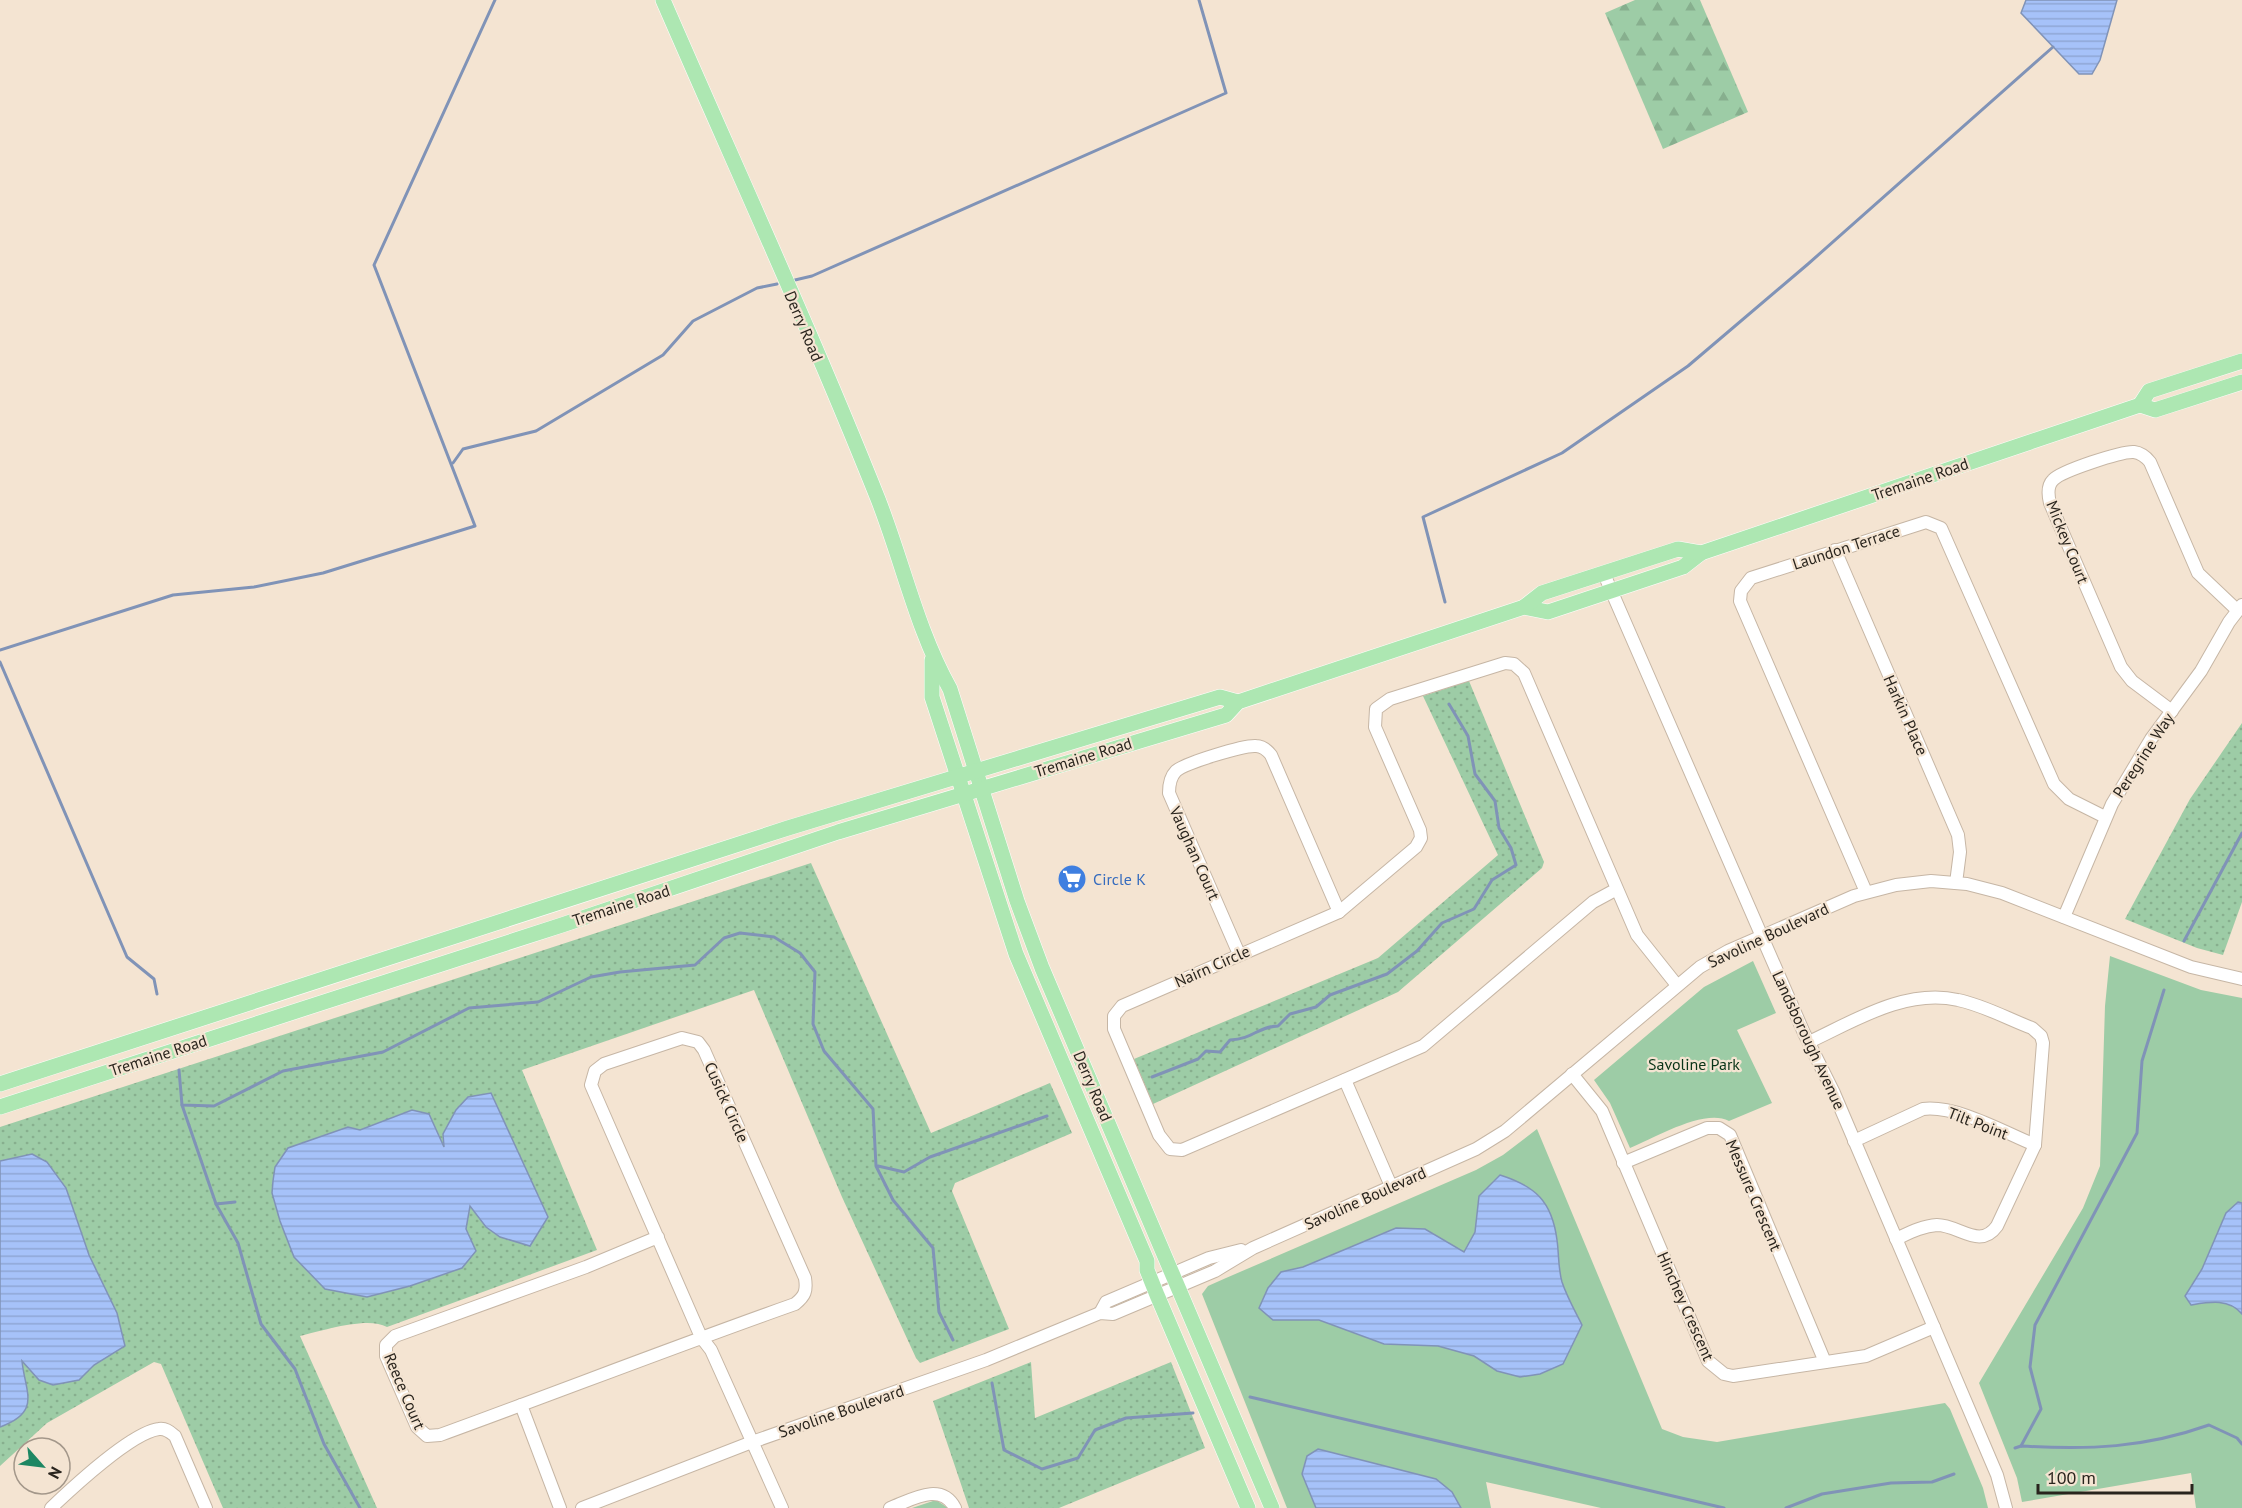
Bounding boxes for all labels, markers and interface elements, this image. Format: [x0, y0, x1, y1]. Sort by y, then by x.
street label: Derry Road [780, 288, 828, 364]
street label: Tremaine Road [1869, 453, 1971, 505]
street label: Mickey Court [2042, 498, 2094, 587]
street label: Laundon Terrace [1790, 520, 1902, 574]
street label: Harkin Place [1879, 672, 1933, 758]
street label: Peregrine Way [2108, 708, 2178, 801]
street label: Tremaine Road [1032, 733, 1134, 781]
street label: Vaughan Court [1165, 802, 1225, 903]
supermarket icon: Circle K [1056, 863, 1088, 895]
place label: Circle K [1093, 869, 1146, 889]
street label: Tremaine Road [570, 880, 672, 930]
street label: Savoline Boulevard [1704, 898, 1832, 972]
street label: Nairn Circle [1171, 941, 1253, 991]
street label: Landsborough Avenue [1768, 967, 1850, 1113]
street label: Tremaine Road [107, 1030, 209, 1080]
street label: Derry Road [1069, 1048, 1117, 1124]
park label: Savoline Park [1648, 1054, 1740, 1074]
street label: Cusick Circle [700, 1059, 754, 1145]
street label: Tilt Point [1945, 1102, 2011, 1144]
street label: Messure Crescent [1722, 1136, 1787, 1254]
street label: Savoline Boulevard [1301, 1162, 1429, 1234]
street label: Hinchey Crescent [1653, 1248, 1719, 1364]
street label: Reece Court [380, 1350, 430, 1433]
street label: Savoline Boulevard [776, 1380, 906, 1442]
north arrow [12, 1436, 72, 1496]
scale bar [2038, 1457, 2192, 1495]
text: N [44, 1464, 67, 1482]
text: 100 m [2047, 1466, 2096, 1489]

